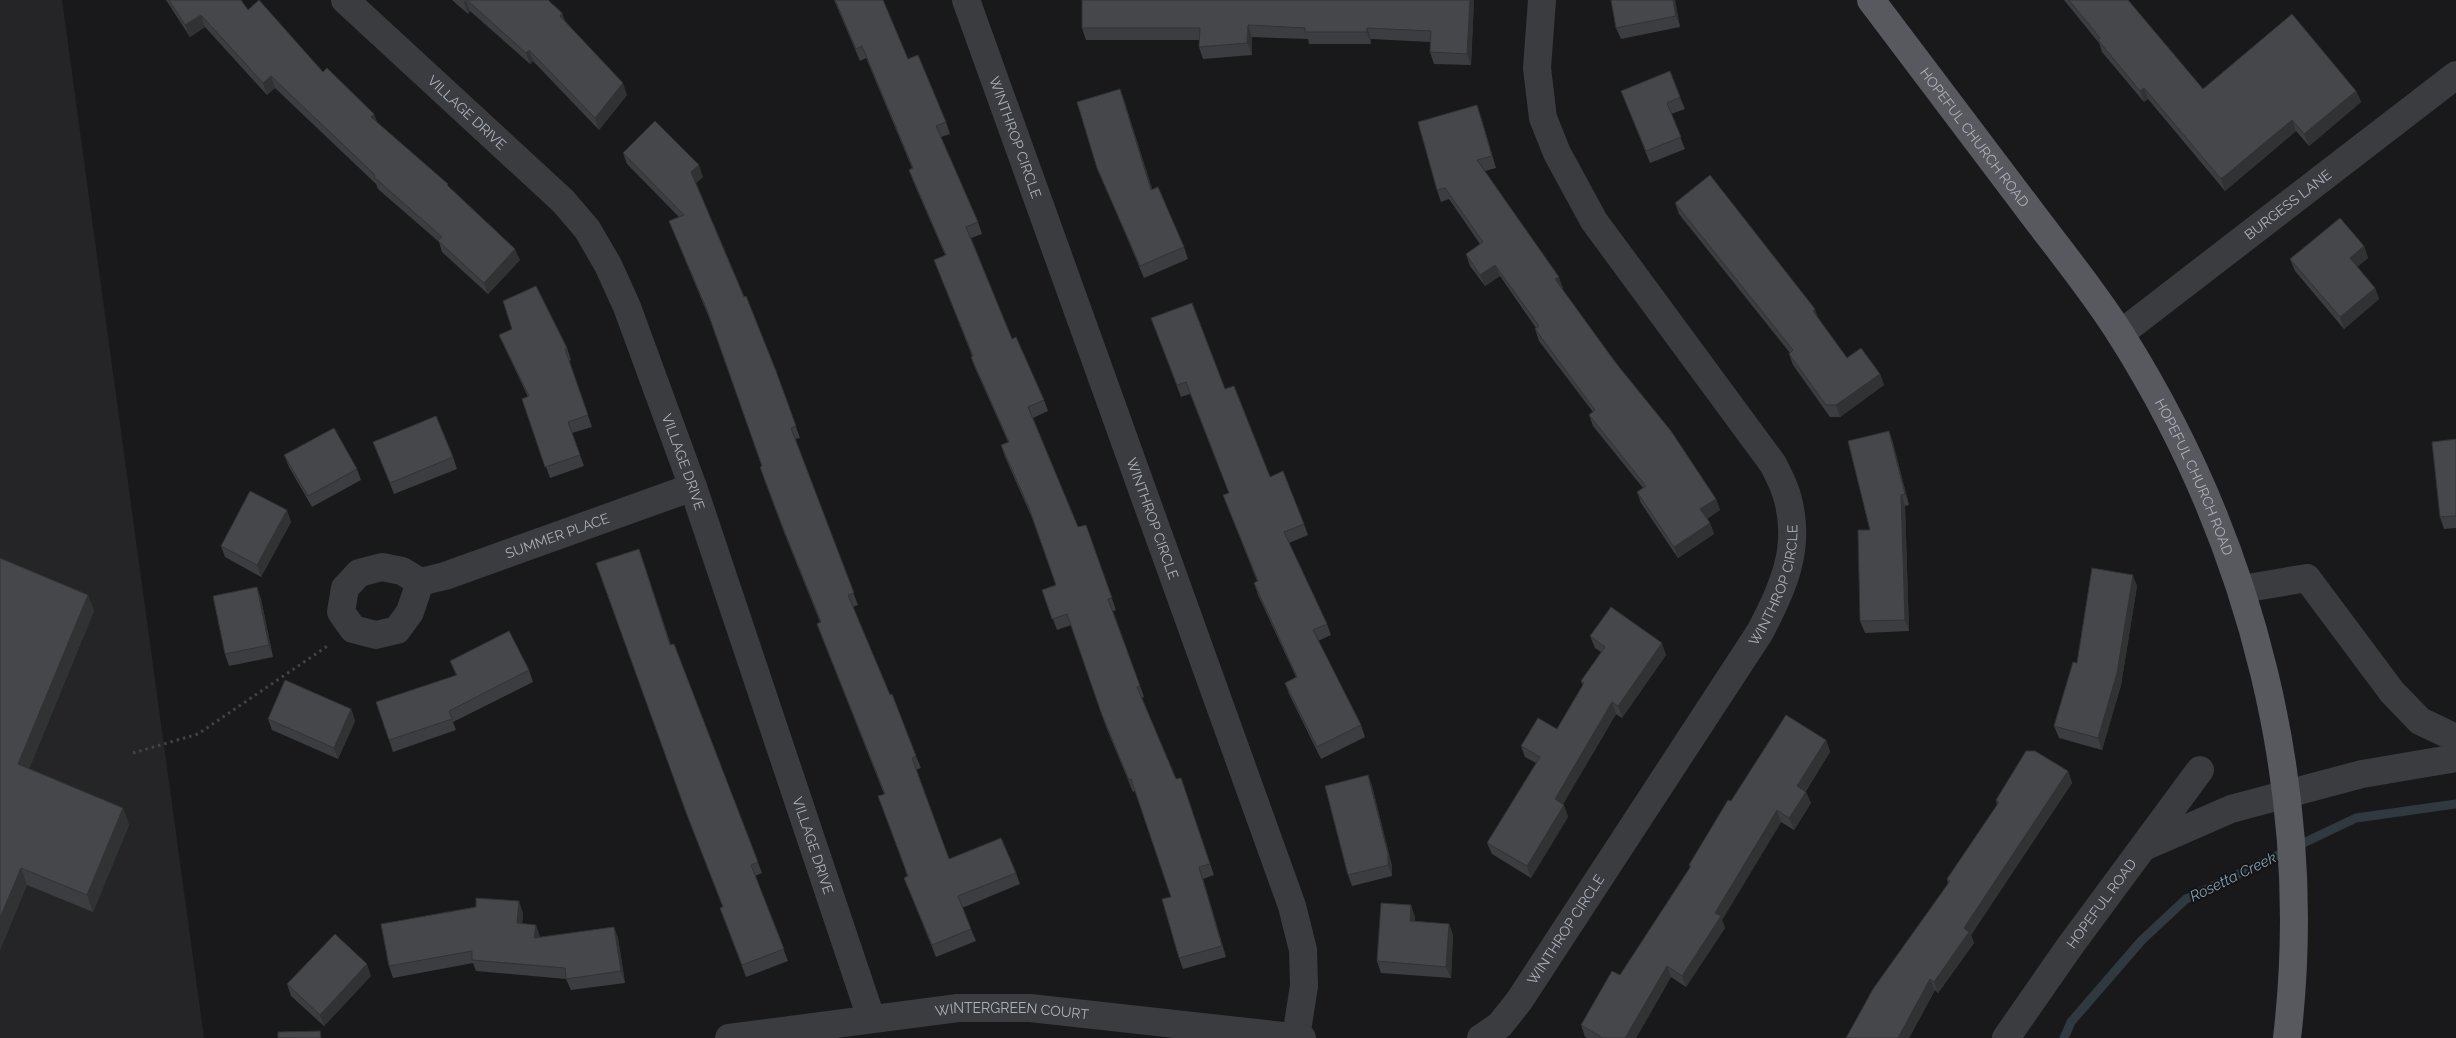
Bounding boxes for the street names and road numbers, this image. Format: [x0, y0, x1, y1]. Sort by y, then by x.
street label: HOPEFUL CHURCH ROAD [1917, 65, 2032, 210]
street label: VILLAGE DRIVE [424, 72, 510, 153]
street label: WINTHROP CIRCLE [986, 74, 1045, 200]
street label: BURGESS LANE [2241, 166, 2334, 243]
street label: HOPEFUL CHURCH ROAD [2152, 396, 2236, 557]
street label: VILLAGE DRIVE [659, 411, 708, 512]
street label: WINTHROP CIRCLE [1123, 456, 1182, 581]
street label: SUMMER PLACE [503, 510, 611, 562]
street label: WINTHROP CIRCLE [1745, 524, 1800, 648]
street label: VILLAGE DRIVE [789, 795, 837, 896]
street label: HOPEFUL ROAD [2063, 856, 2140, 951]
street label: WINTHROP CIRCLE [1524, 872, 1607, 987]
street label: WINTERGREEN COURT [934, 1000, 1090, 1022]

